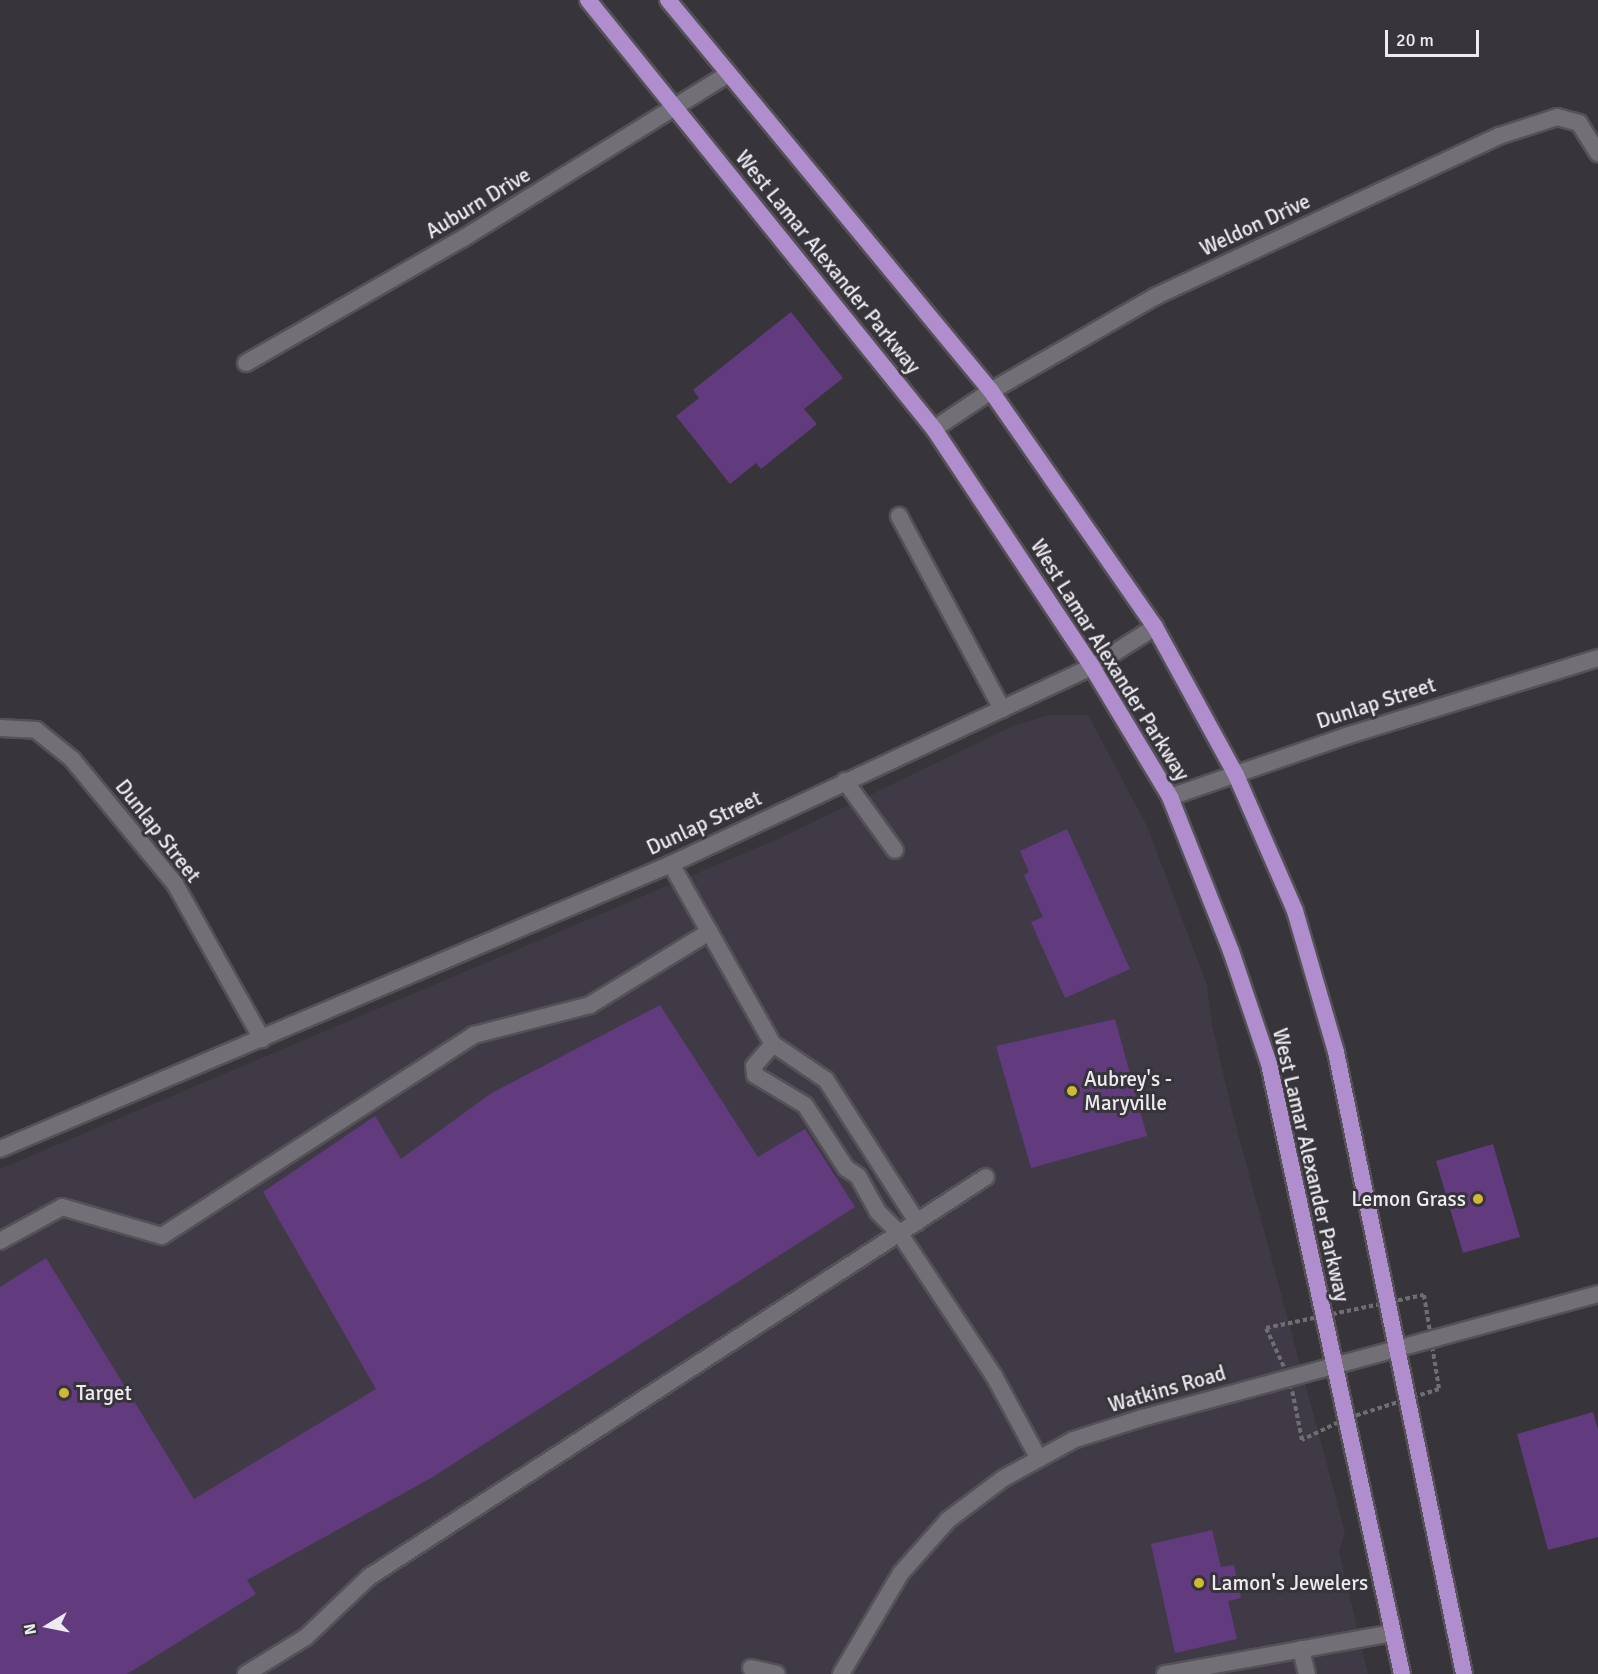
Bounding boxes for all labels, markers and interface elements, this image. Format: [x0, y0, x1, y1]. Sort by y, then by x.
scale bar [1388, 18, 1482, 56]
text: 20 m [1396, 29, 1434, 51]
street label: West Lamar Alexander Parkway [730, 145, 926, 379]
street label: Auburn Drive [421, 162, 535, 244]
street label: Weldon Drive [1196, 189, 1314, 261]
street label: West Lamar Alexander Parkway [1025, 535, 1195, 785]
street label: Dunlap Street [1313, 672, 1439, 734]
street label: Dunlap Street [110, 774, 206, 888]
street label: Dunlap Street [643, 785, 765, 861]
street label: West Lamar Alexander Parkway [1267, 1026, 1355, 1304]
place label: Aubrey's - Maryville [1084, 1066, 1172, 1116]
marker: Aubrey's - Maryville [1065, 1084, 1079, 1098]
place label: Lemon Grass [1351, 1186, 1466, 1212]
marker: Lemon Grass [1471, 1192, 1485, 1206]
street label: Watkins Road [1105, 1360, 1229, 1418]
place label: Target [76, 1380, 132, 1406]
marker: Target [57, 1386, 71, 1400]
place label: Lamon's Jewelers [1211, 1570, 1368, 1596]
marker: Lamon's Jewelers [1192, 1576, 1206, 1590]
north arrow [18, 1596, 78, 1656]
text: N [19, 1622, 41, 1636]

